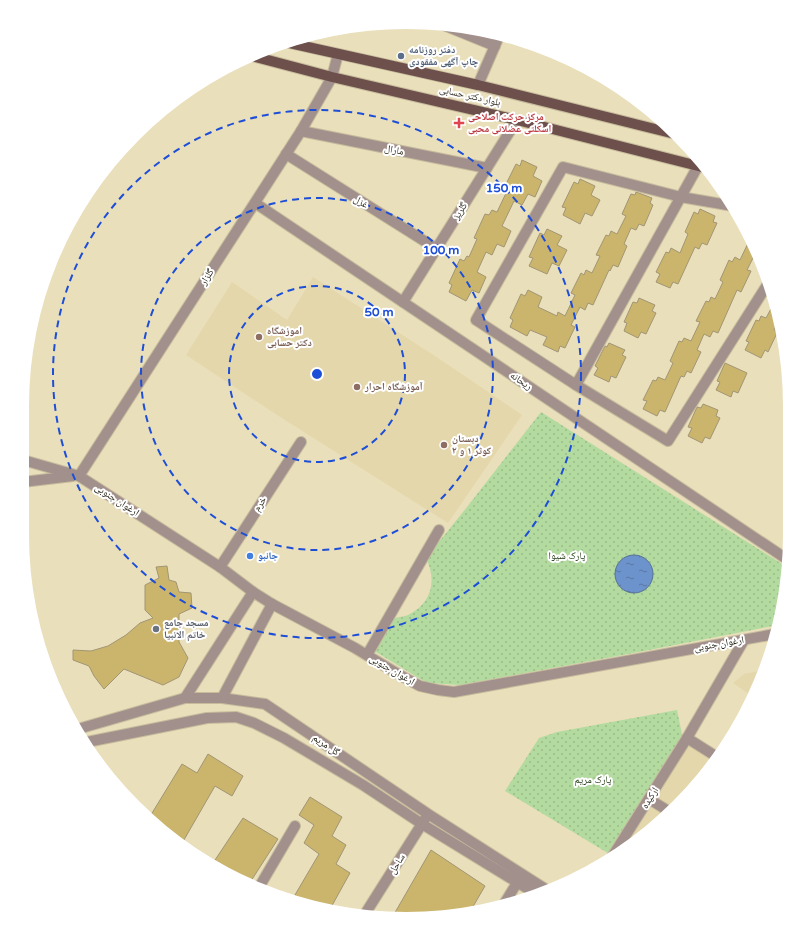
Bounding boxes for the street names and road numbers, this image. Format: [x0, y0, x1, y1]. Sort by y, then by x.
street label: بلوار دکتر حسابی [438, 83, 502, 109]
street label: مارال [383, 142, 405, 158]
street label: غزل [351, 193, 371, 211]
street label: گلریز [450, 200, 470, 223]
street label: گلزار [197, 266, 217, 288]
street label: ریحانه [508, 369, 534, 393]
street label: ارغوان جنوبی [93, 481, 141, 519]
street label: خرم [251, 494, 270, 514]
street label: ارغوان جنوبی [693, 634, 745, 654]
street label: ارغوان جنوبی [367, 652, 417, 688]
street label: گل مریم [310, 732, 342, 759]
street label: ارکیده [639, 785, 661, 811]
street label: ساحل [386, 851, 408, 876]

